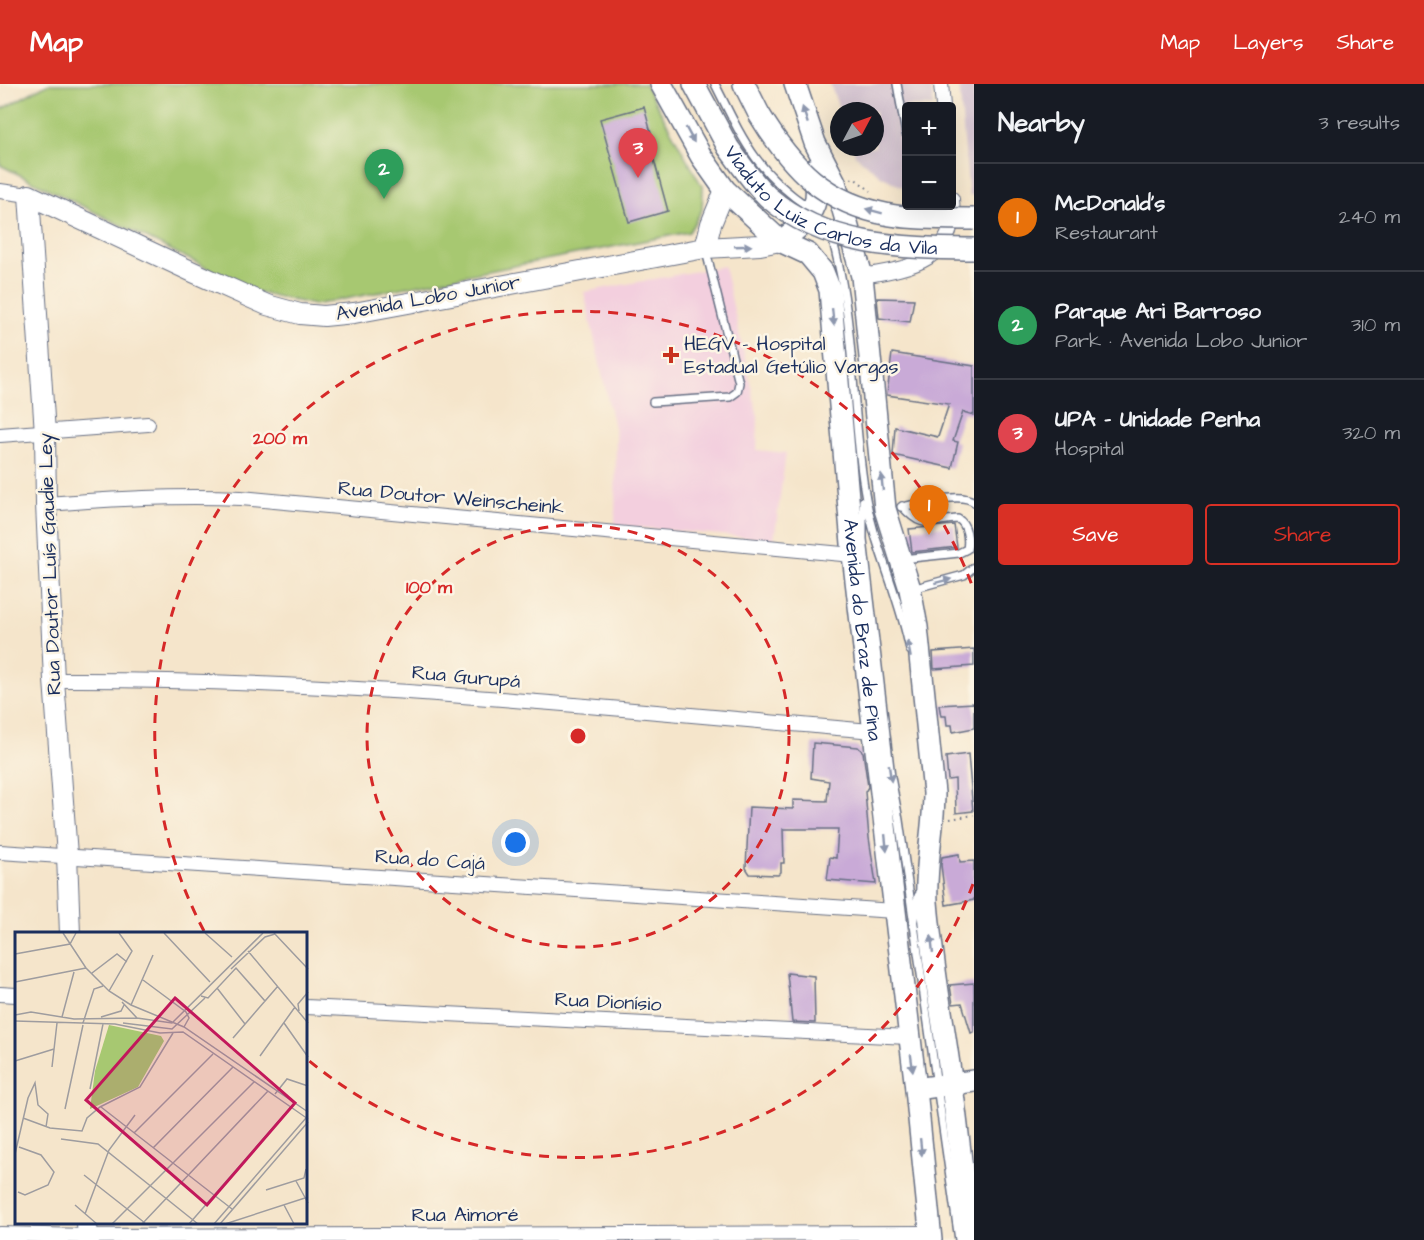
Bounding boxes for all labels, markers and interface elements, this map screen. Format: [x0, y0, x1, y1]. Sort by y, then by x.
text: Map [30, 23, 83, 62]
text: Map [1160, 28, 1200, 57]
text: Layers [1233, 28, 1303, 57]
text: Share [1336, 28, 1394, 57]
north arrow [830, 102, 884, 156]
map controls [902, 102, 956, 210]
button: + [902, 102, 956, 156]
text: Nearby [998, 105, 1085, 141]
one-way arrow [800, 106, 810, 124]
text: 3 results [1318, 109, 1400, 137]
one-way arrow [684, 127, 695, 143]
pin: 3 [618, 128, 658, 178]
street label: Viaduto Luiz Carlos da Vila [717, 140, 938, 262]
pin: 2 [364, 150, 404, 199]
button: − [902, 156, 956, 210]
text: McDonald's [1055, 188, 1165, 219]
text: 1 [1016, 203, 1019, 231]
text: 240 m [1339, 203, 1400, 231]
one-way arrow [865, 205, 883, 215]
text: Restaurant [1055, 219, 1158, 247]
one-way arrow [733, 241, 752, 250]
street label: Avenida Lobo Junior [333, 268, 523, 328]
text: Parque Ari Barroso [1055, 296, 1261, 327]
one-way arrow [828, 308, 837, 327]
text: 2 [1012, 311, 1023, 339]
text: 310 m [1351, 311, 1400, 339]
text: Park · Avenida Lobo Junior [1055, 327, 1307, 355]
place label: HEGV - Hospital Estadual Getúlio Vargas [684, 330, 899, 382]
marker: HEGV - Hospital Estadual Getúlio Vargas [662, 346, 680, 364]
text: UPA - Unidade Penha [1055, 404, 1260, 435]
text: 3 [1012, 419, 1023, 447]
text: 320 m [1342, 419, 1400, 447]
text: 200 m [252, 426, 308, 451]
street label: Rua Doutor Luís Gaudie Ley [31, 432, 70, 696]
text: Hospital [1055, 435, 1124, 463]
one-way arrow [877, 472, 887, 491]
street label: Rua Doutor Weinscheink [337, 474, 565, 522]
pin: 1 [910, 486, 948, 535]
button: Save [998, 504, 1193, 565]
button: Share [1205, 504, 1400, 565]
street label: Avenida do Braz de Pina [836, 518, 889, 743]
text: 100 m [406, 575, 453, 600]
one-way arrow [934, 575, 953, 585]
one-way arrow [904, 640, 913, 659]
street label: Rua Gurupá [410, 658, 522, 696]
centre of rings [568, 726, 588, 746]
one-way arrow [886, 764, 895, 783]
your location [501, 828, 530, 857]
one-way arrow [881, 833, 891, 852]
street label: Rua do Cajá [374, 842, 486, 878]
inset map [15, 932, 308, 1225]
one-way arrow [927, 934, 937, 953]
street label: Rua Dionísio [554, 985, 662, 1019]
one-way arrow [907, 1053, 917, 1072]
one-way arrow [917, 1138, 926, 1157]
street label: Rua Aimoré [411, 1201, 519, 1229]

